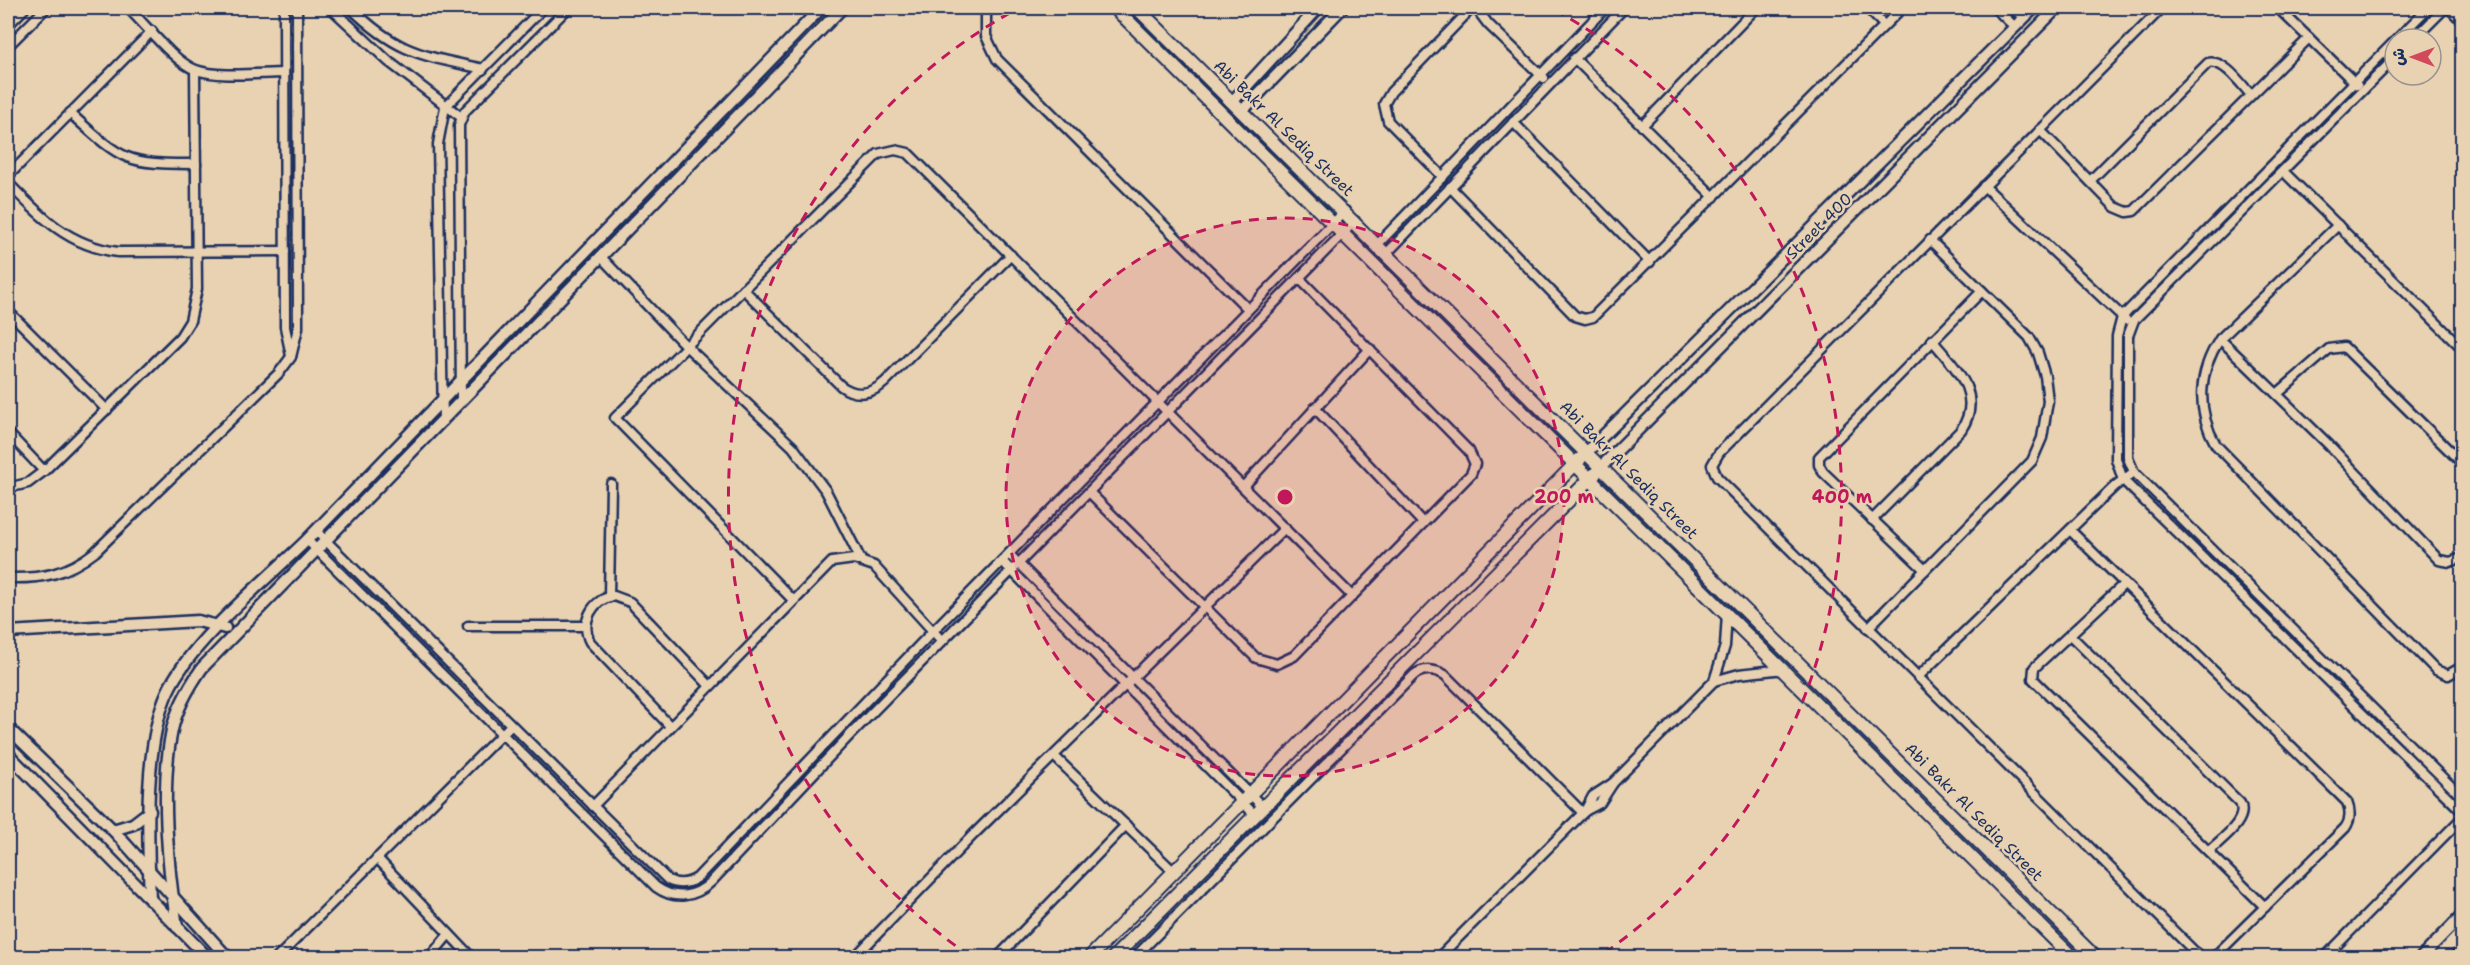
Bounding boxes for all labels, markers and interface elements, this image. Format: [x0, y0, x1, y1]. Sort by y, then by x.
north arrow [2383, 27, 2443, 87]
text: ش [2388, 48, 2409, 66]
street label: Abi Bakr Al Sediq Street [1209, 55, 1359, 201]
street label: Street 400 [1781, 188, 1857, 264]
street label: Abi Bakr Al Sediq Street [1555, 396, 1703, 544]
text: 200 m [1534, 485, 1595, 509]
text: 400 m [1812, 485, 1873, 509]
centre of rings [1275, 487, 1295, 507]
street label: Abi Bakr Al Sediq Street [1900, 738, 2048, 886]

